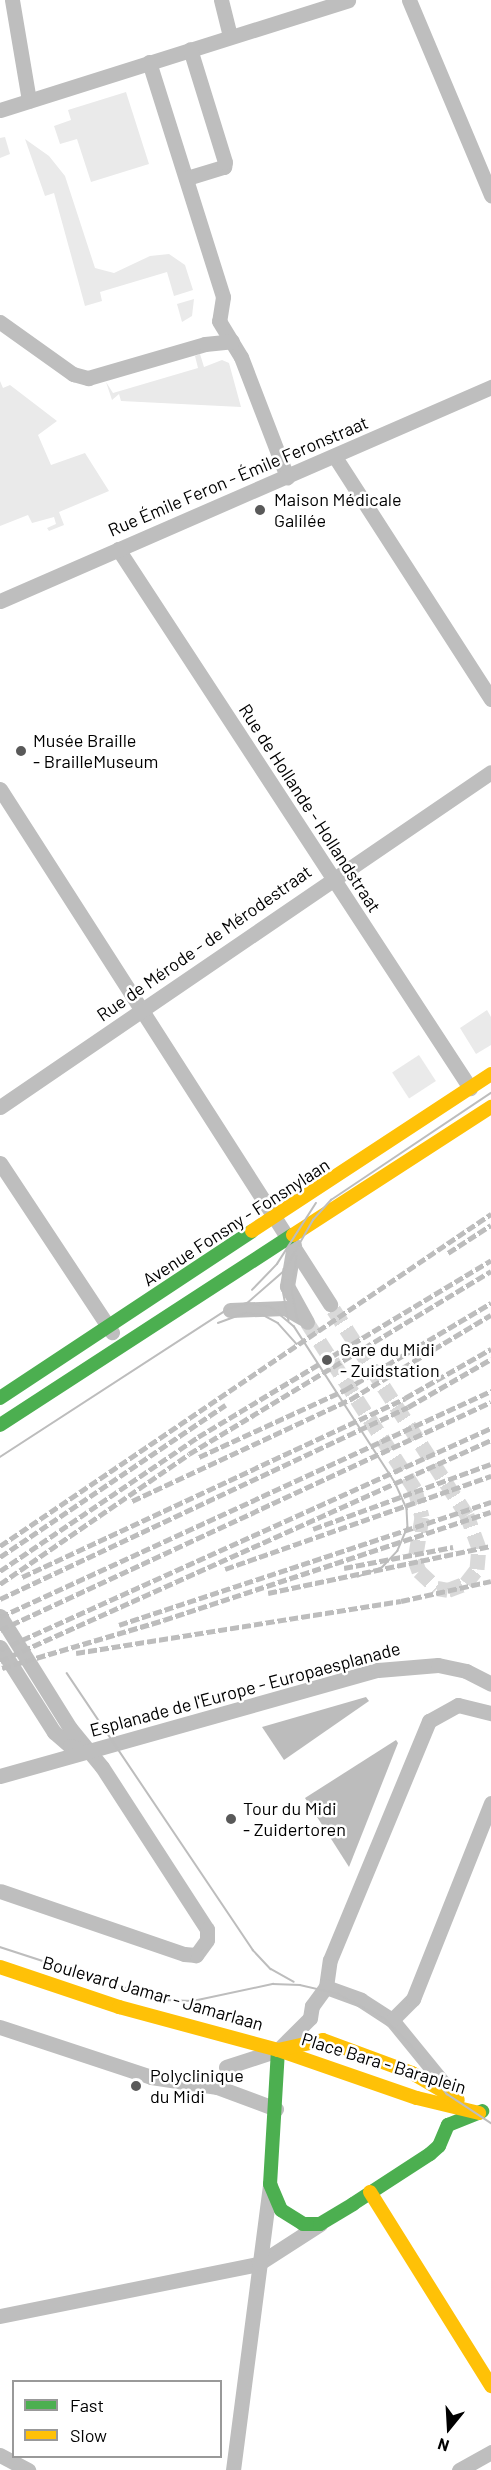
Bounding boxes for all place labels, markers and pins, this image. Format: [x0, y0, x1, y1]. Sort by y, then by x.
place label: Maison Médicale Galilée [274, 489, 402, 532]
marker: Maison Médicale Galilée [251, 501, 269, 519]
place label: Musée Braille - BrailleMuseum [33, 730, 158, 772]
marker: Musée Braille - BrailleMuseum [14, 744, 28, 758]
place label: Gare du Midi - Zuidstation [340, 1339, 440, 1382]
marker: Gare du Midi - Zuidstation [318, 1351, 336, 1369]
place label: Tour du Midi - Zuidertoren [243, 1798, 346, 1840]
marker: Tour du Midi - Zuidertoren [224, 1812, 238, 1826]
place label: Polyclinique du Midi [150, 2065, 244, 2108]
marker: Polyclinique du Midi [127, 2077, 145, 2095]

